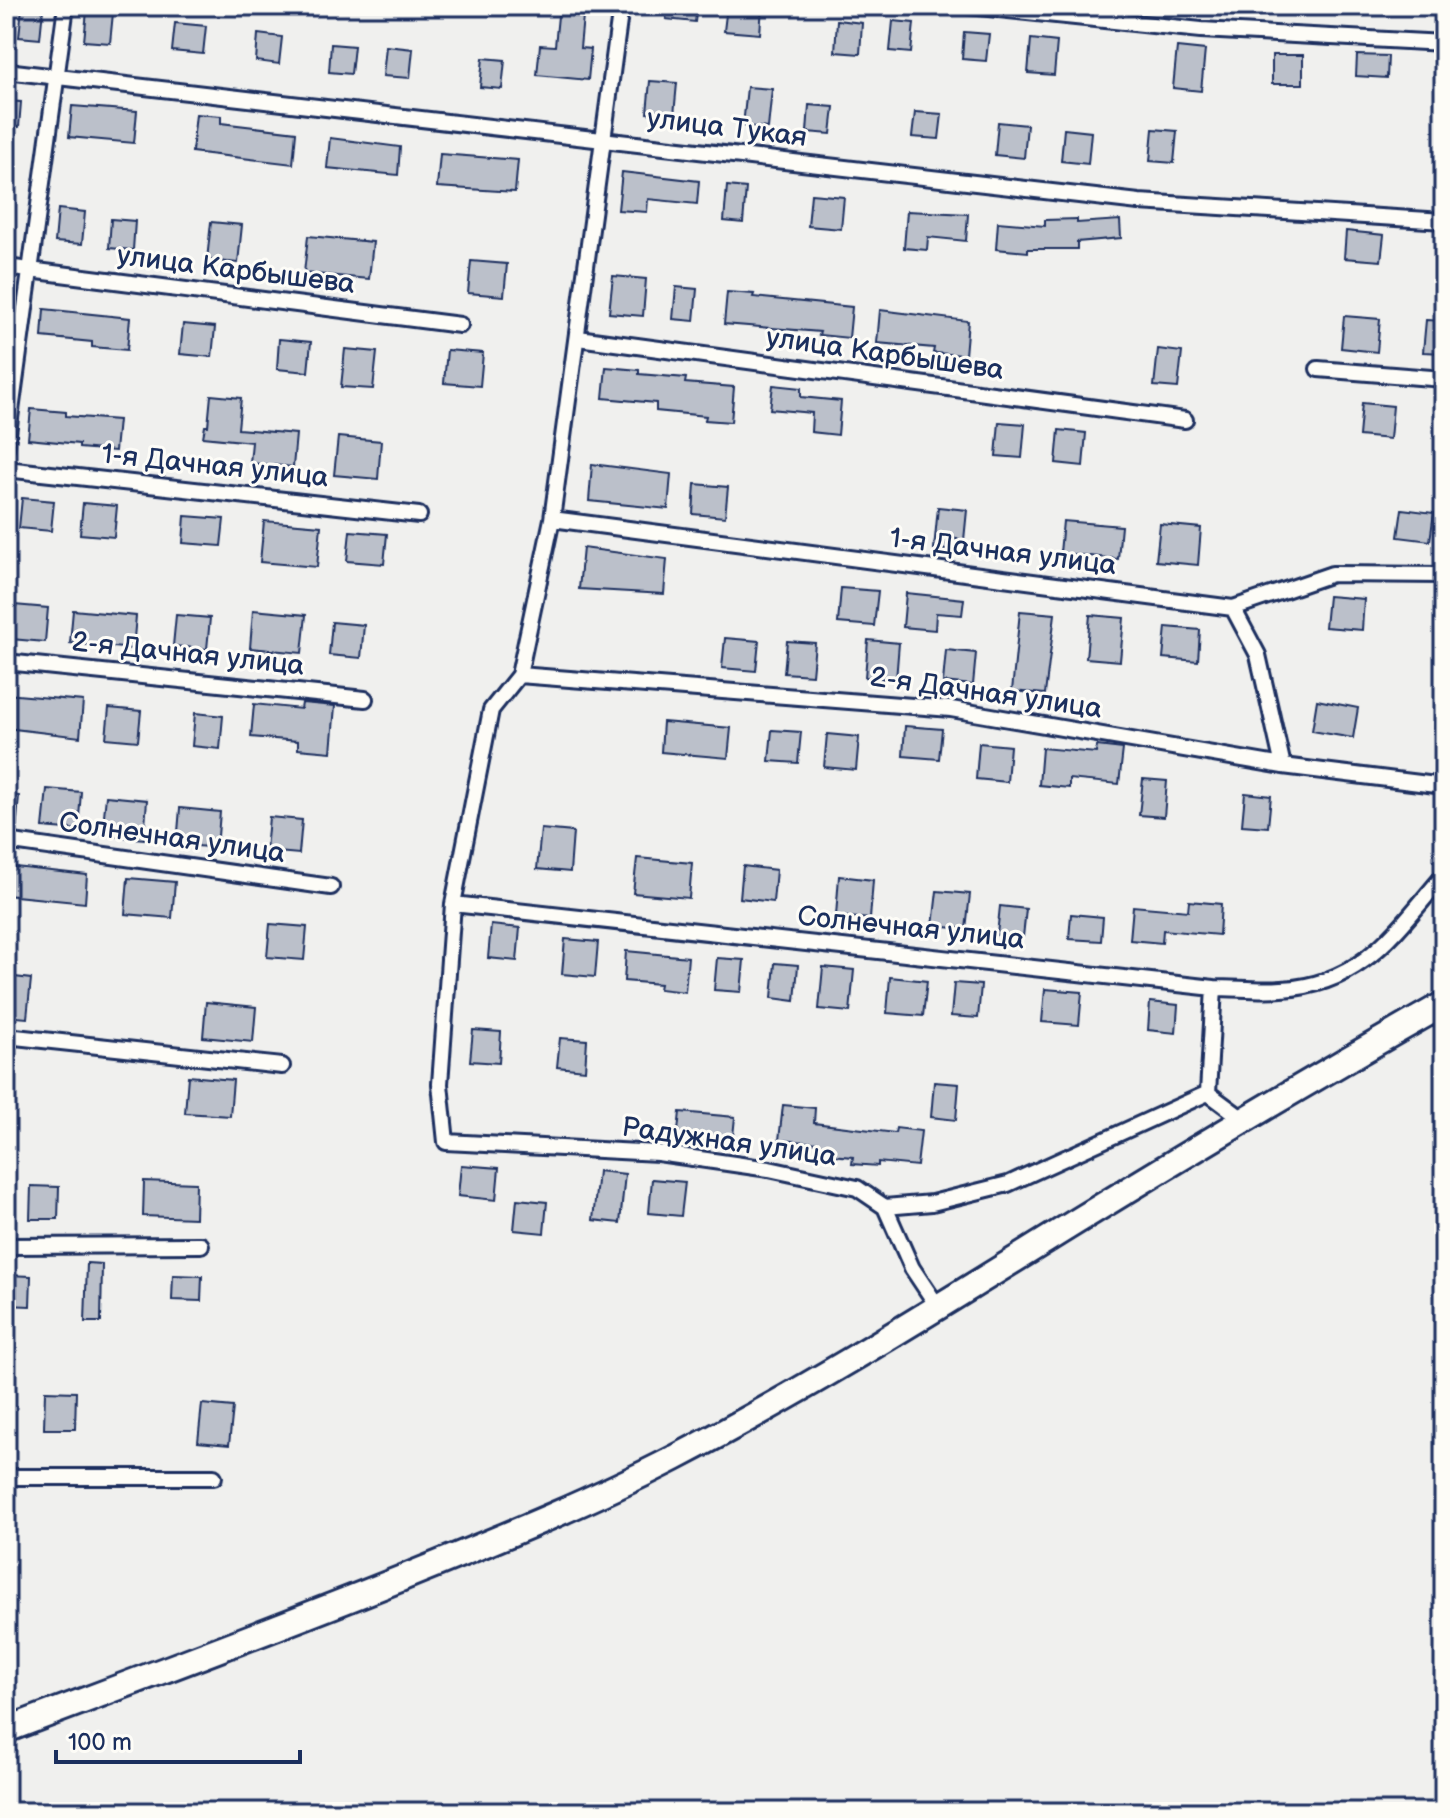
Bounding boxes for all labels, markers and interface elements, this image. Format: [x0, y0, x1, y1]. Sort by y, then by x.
street label: улица Тукая [645, 102, 809, 154]
street label: улица Карбышева [115, 239, 357, 301]
street label: улица Карбышева [764, 321, 1006, 387]
street label: 1-я Дачная улица [100, 438, 331, 494]
street label: 1-я Дачная улица [888, 522, 1119, 582]
street label: 2-я Дачная улица [70, 625, 306, 683]
street label: 2-я Дачная улица [868, 660, 1104, 726]
street label: Солнечная улица [57, 806, 288, 870]
street label: Солнечная улица [796, 900, 1027, 956]
street label: Радужная улица [619, 1111, 839, 1173]
scale bar [56, 1714, 300, 1764]
text: 100 m [68, 1728, 132, 1757]

